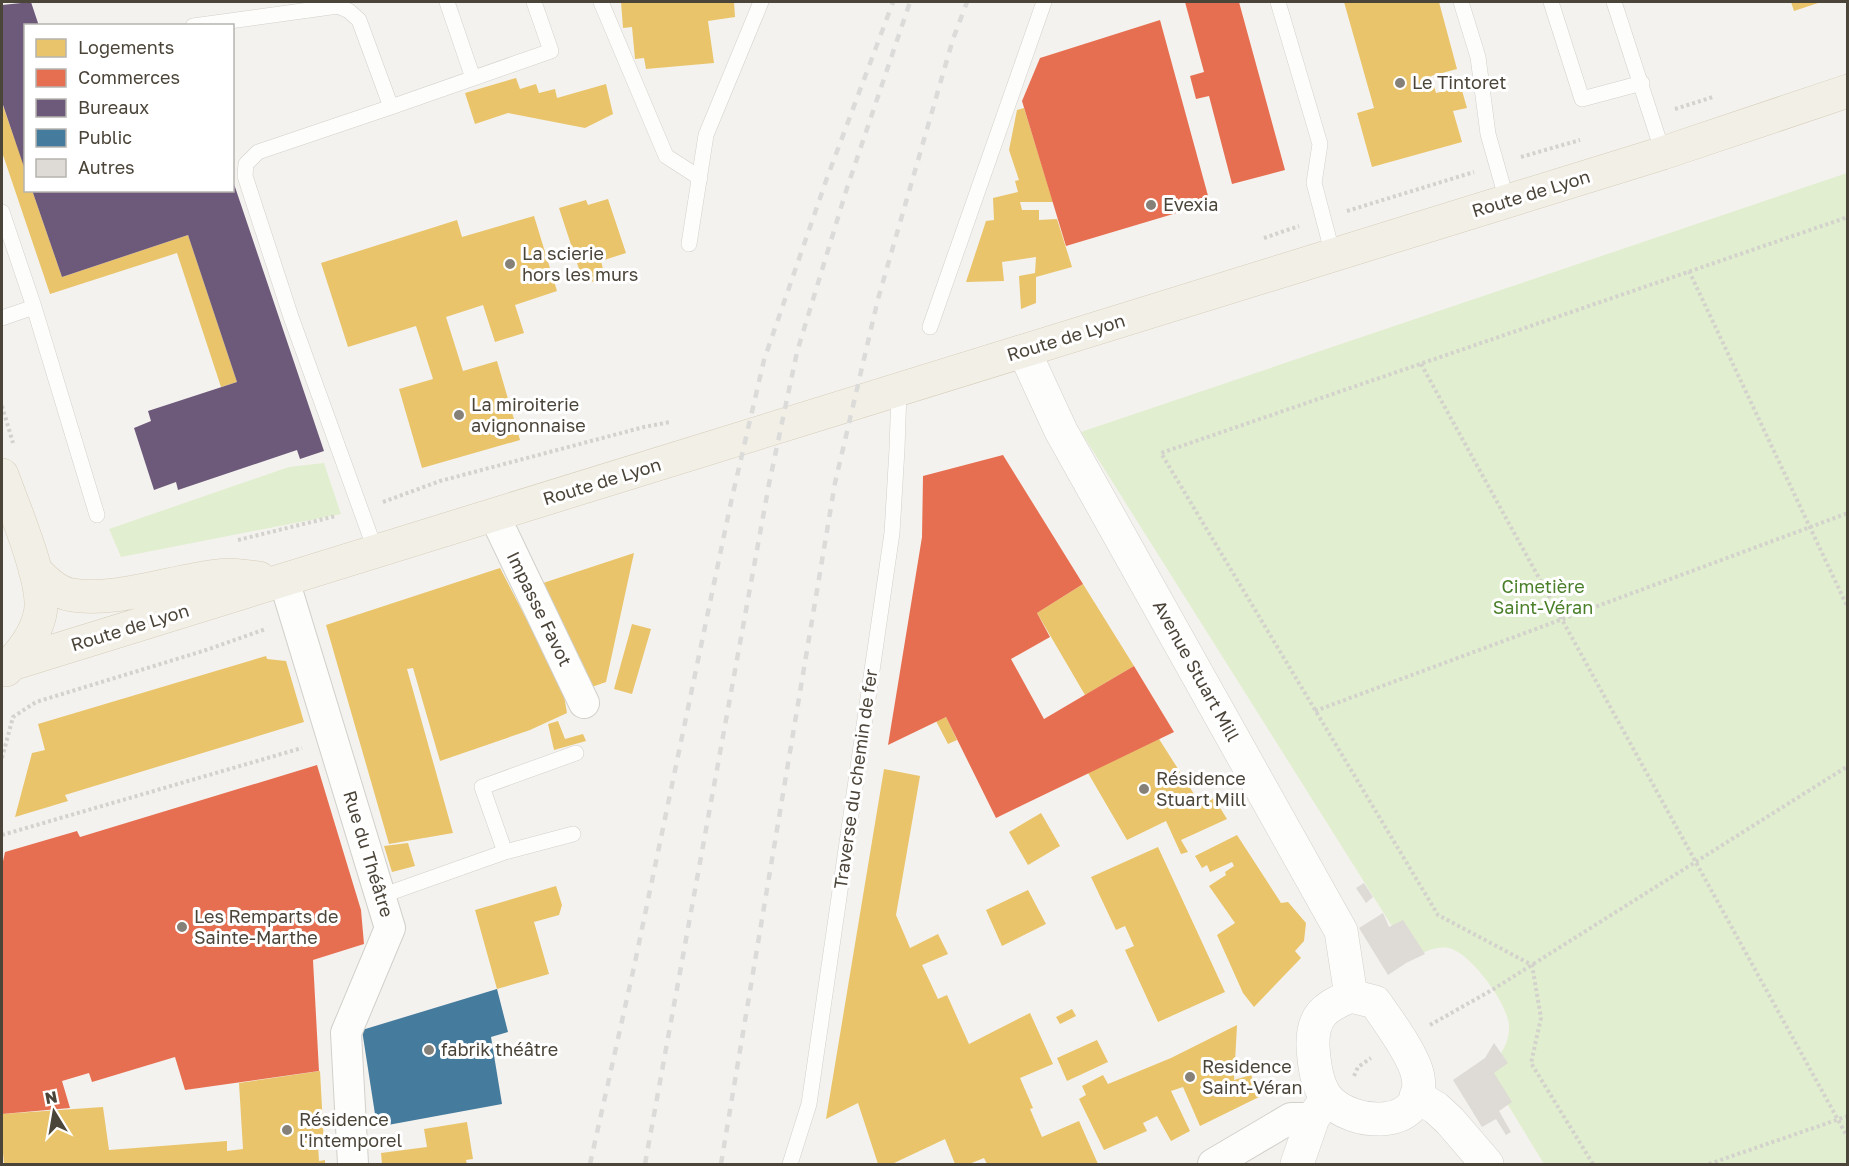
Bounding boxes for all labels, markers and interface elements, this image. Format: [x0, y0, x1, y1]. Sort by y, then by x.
legend [24, 24, 234, 192]
text: Logements [78, 36, 174, 58]
text: Commerces [78, 66, 180, 88]
place label: Le Tintoret [1412, 71, 1506, 93]
marker: Le Tintoret [1393, 76, 1407, 90]
text: Bureaux [78, 96, 149, 118]
text: Public [78, 126, 132, 148]
text: Autres [78, 156, 135, 178]
street label: Route de Lyon [1469, 165, 1592, 221]
place label: Evexia [1163, 193, 1219, 215]
marker: Evexia [1144, 198, 1158, 212]
place label: La scierie hors les murs [522, 242, 638, 285]
marker: La scierie hors les murs [503, 257, 517, 271]
street label: Route de Lyon [1004, 309, 1127, 365]
place label: La miroiterie avignonnaise [471, 393, 586, 436]
marker: La miroiterie avignonnaise [452, 408, 466, 422]
street label: Route de Lyon [540, 453, 663, 509]
street label: Impasse Favot [503, 548, 577, 669]
park label: Cimetière Saint-Véran [1493, 575, 1593, 618]
street label: Avenue Stuart Mill [1149, 596, 1245, 745]
street label: Route de Lyon [68, 599, 191, 655]
street label: Traverse du chemin de fer [829, 667, 881, 890]
place label: Résidence Stuart Mill [1156, 767, 1247, 810]
marker: Résidence Stuart Mill [1137, 782, 1151, 796]
street label: Rue du Théâtre [339, 788, 399, 920]
place label: Les Remparts de Sainte-Marthe [194, 905, 338, 948]
marker: Les Remparts de Sainte-Marthe [175, 920, 189, 934]
place label: fabrik théâtre [441, 1038, 558, 1060]
marker: fabrik théâtre [422, 1043, 436, 1057]
place label: Residence Saint-Véran [1202, 1055, 1303, 1098]
marker: Residence Saint-Véran [1183, 1070, 1197, 1084]
north arrow [24, 1082, 84, 1142]
text: N [43, 1086, 59, 1108]
place label: Résidence l'intemporel [299, 1108, 402, 1151]
marker: Résidence l'intemporel [280, 1123, 294, 1137]

